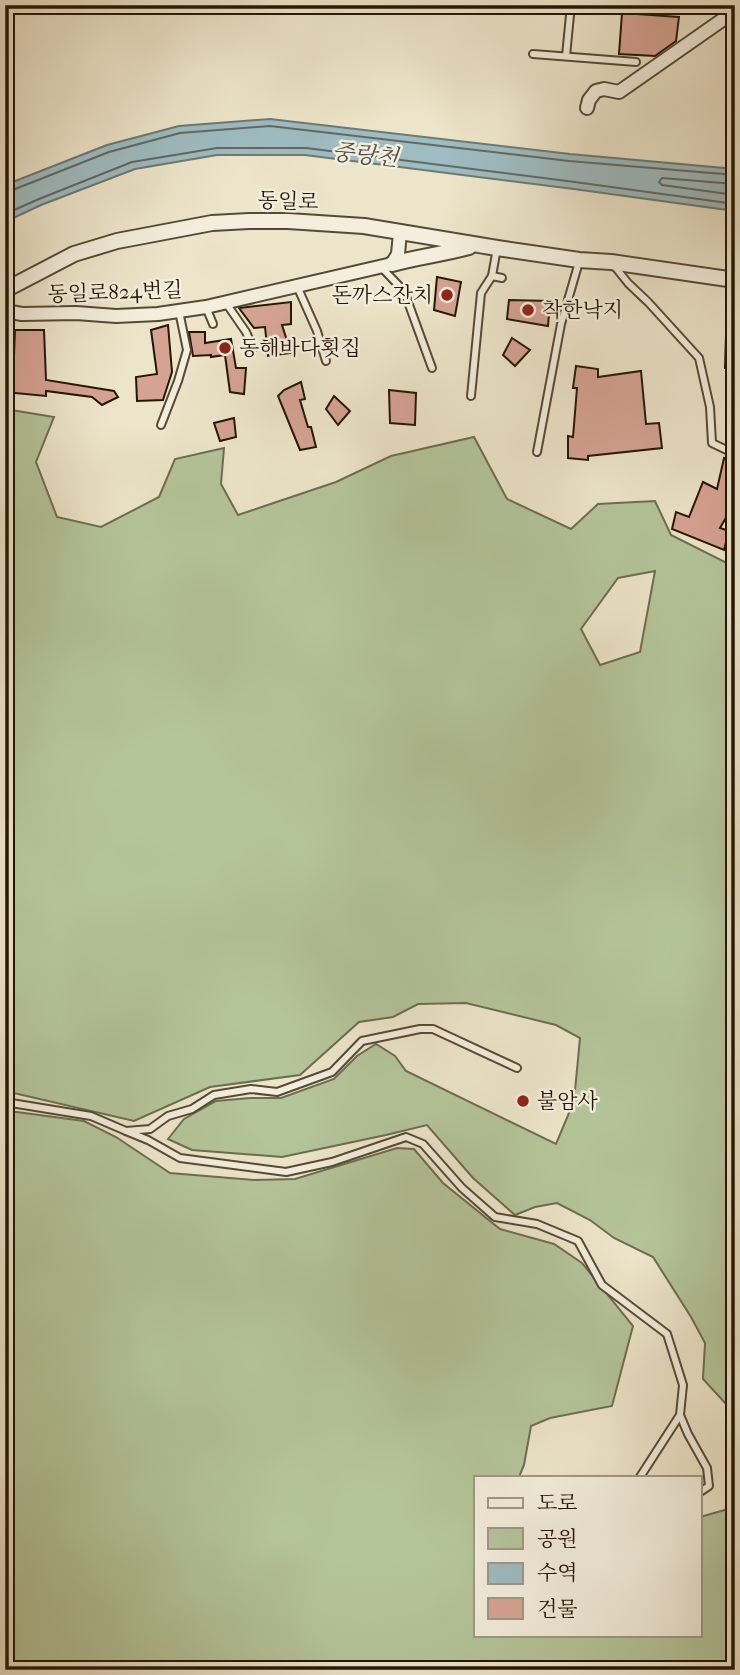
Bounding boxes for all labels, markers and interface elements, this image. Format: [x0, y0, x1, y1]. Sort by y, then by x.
water label: 중랑천 [330, 138, 401, 172]
street label: 동일로 [257, 188, 319, 214]
street label: 동일로824번길 [47, 278, 183, 306]
place label: 돈까스잔치 [332, 283, 433, 307]
marker: 돈까스잔치 [439, 287, 455, 303]
place label: 착한낙지 [542, 298, 623, 322]
marker: 착한낙지 [520, 302, 536, 318]
place label: 동해바다횟집 [239, 336, 361, 360]
marker: 동해바다횟집 [217, 340, 233, 356]
place label: 불암사 [537, 1089, 599, 1113]
marker: 불암사 [515, 1093, 531, 1109]
legend [474, 1476, 702, 1636]
text: 도로 [537, 1491, 578, 1515]
text: 공원 [537, 1527, 578, 1551]
text: 수역 [537, 1561, 578, 1585]
text: 건물 [537, 1597, 578, 1621]

